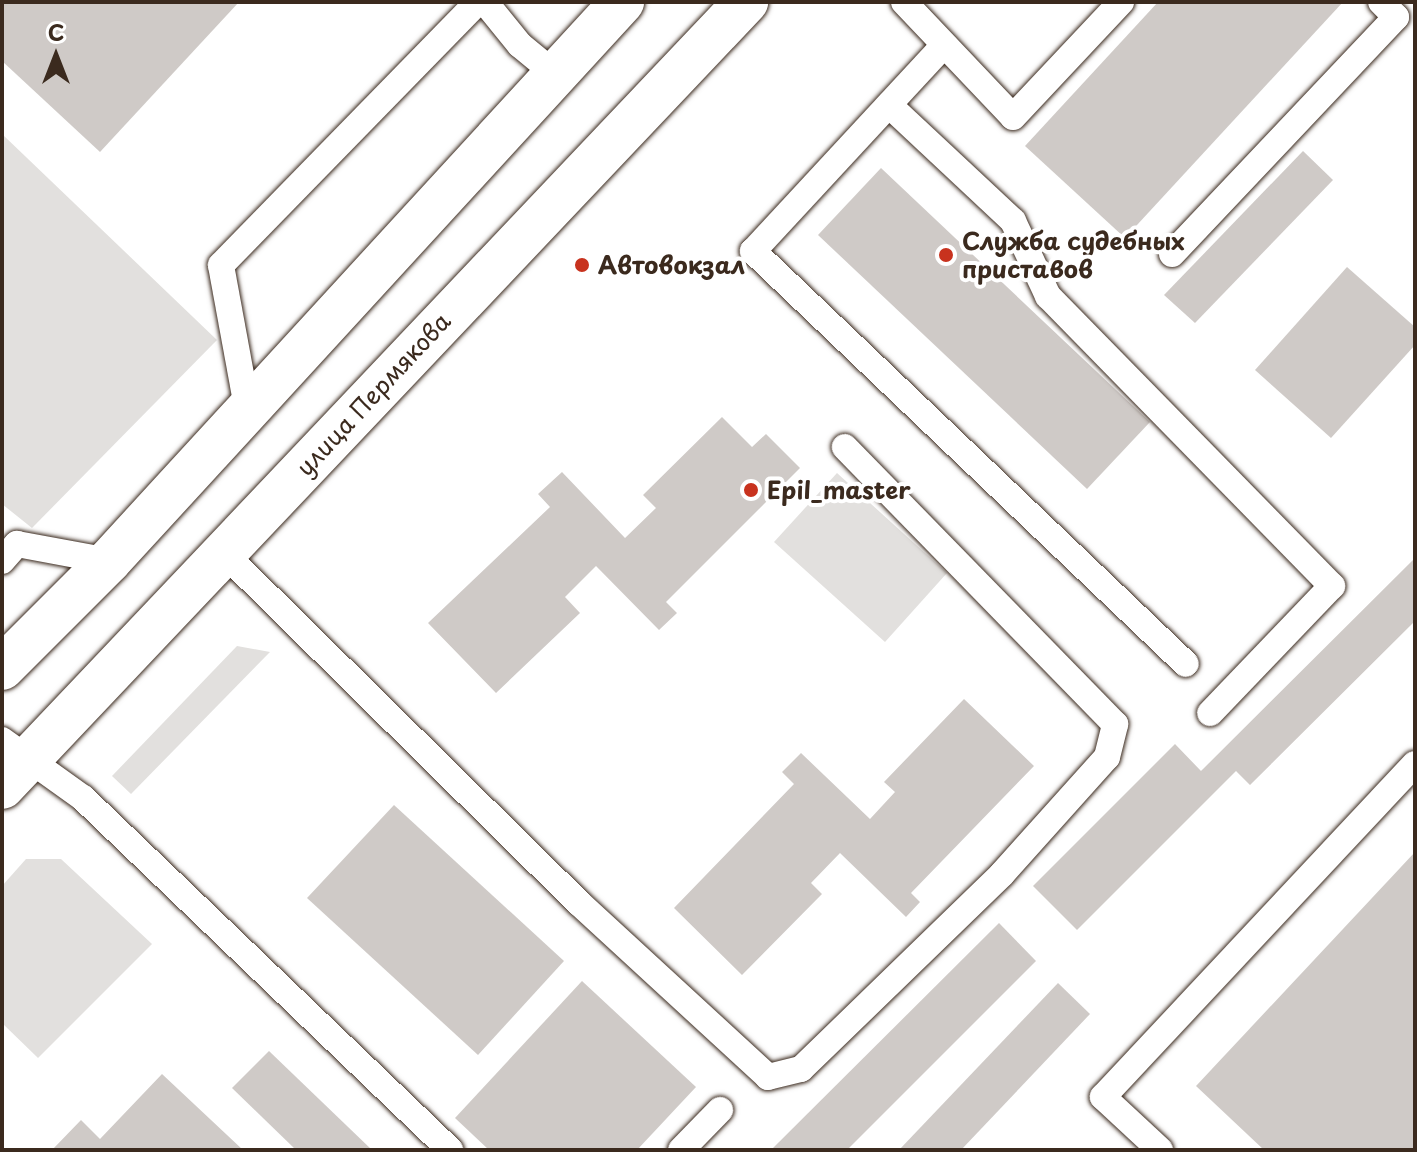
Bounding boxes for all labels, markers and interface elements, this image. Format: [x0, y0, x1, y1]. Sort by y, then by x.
text: С [48, 15, 64, 48]
north arrow [16, 16, 96, 96]
place label: Служба судебных приставов [962, 227, 1185, 283]
marker: Служба судебных приставов [937, 246, 955, 264]
place label: Автовокзал [598, 251, 745, 279]
marker: Автовокзал [573, 256, 591, 274]
street label: улица Пермякова [290, 306, 456, 482]
place label: Epil_master [767, 476, 911, 504]
marker: Epil_master [742, 481, 760, 499]

